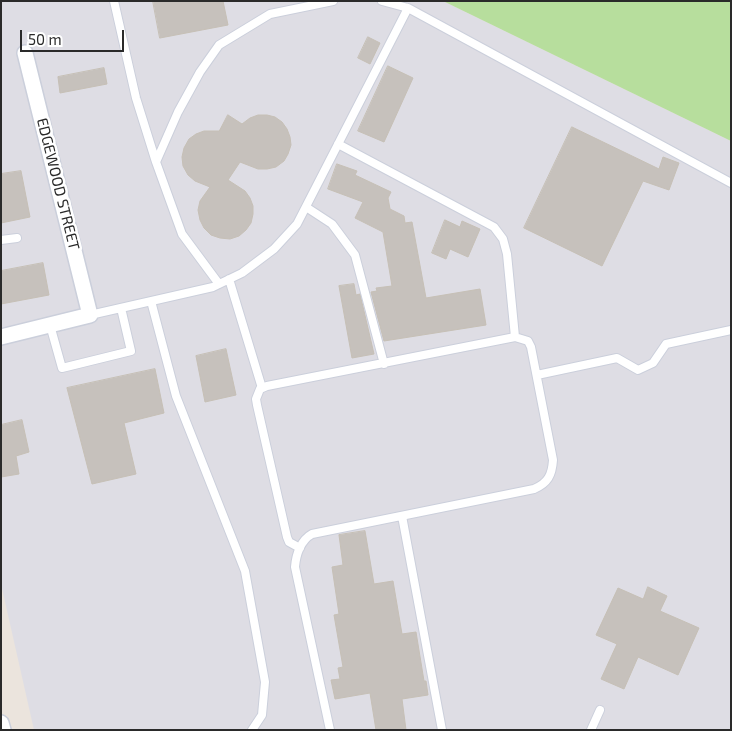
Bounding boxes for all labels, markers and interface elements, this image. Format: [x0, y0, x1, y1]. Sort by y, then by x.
scale bar [22, 20, 126, 52]
text: 50 m [28, 30, 62, 48]
street label: EDGEWOOD STREET [33, 116, 83, 252]

